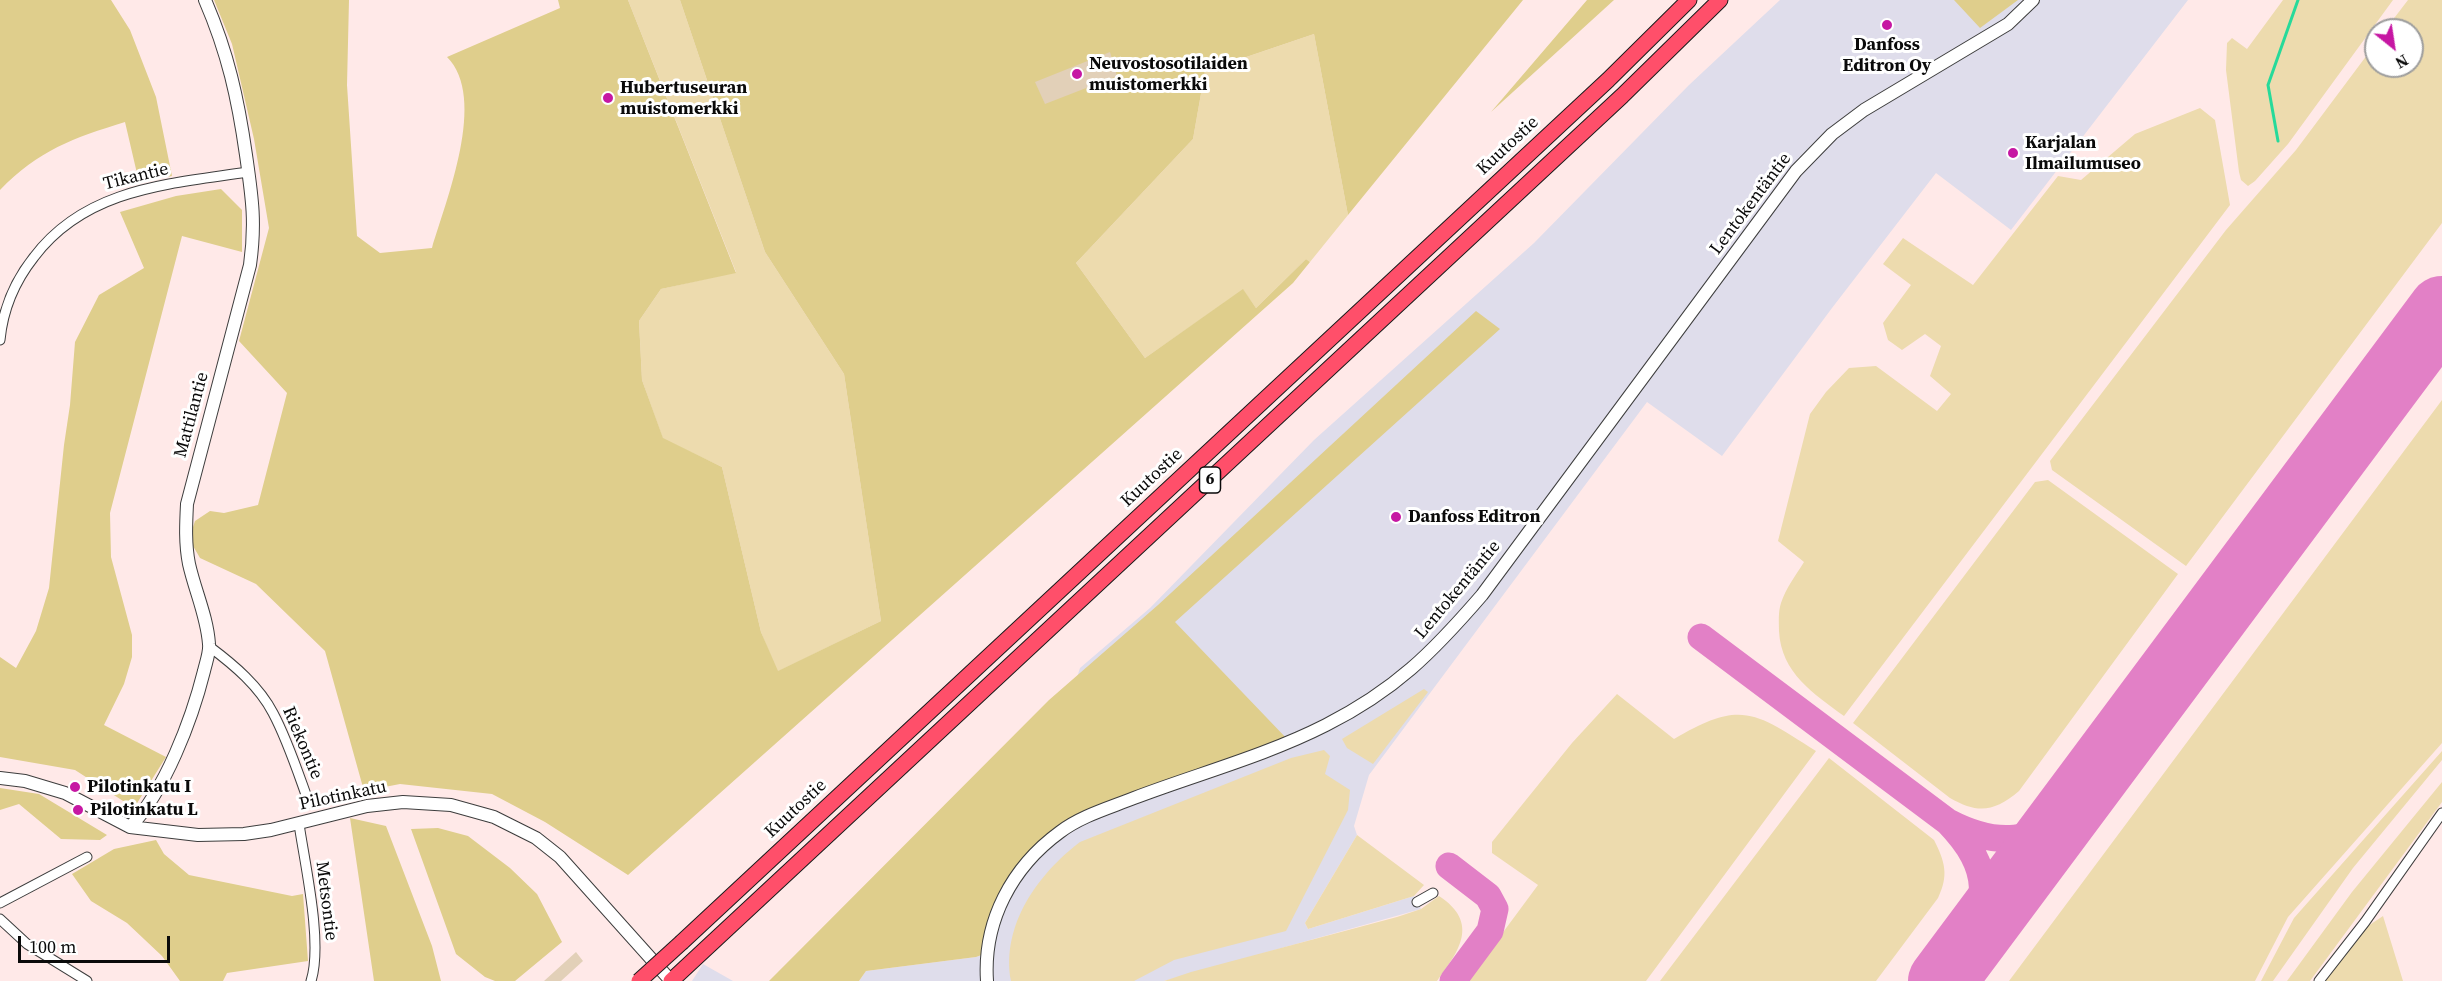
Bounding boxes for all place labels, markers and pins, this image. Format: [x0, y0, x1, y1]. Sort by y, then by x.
marker: Danfoss Editron Oy [1880, 18, 1894, 32]
place label: Danfoss Editron Oy [1843, 34, 1931, 76]
place label: Neuvostosotilaiden muistomerkki [1089, 53, 1248, 96]
marker: Neuvostosotilaiden muistomerkki [1070, 67, 1084, 81]
place label: Hubertuseuran muistomerkki [620, 77, 747, 119]
marker: Hubertuseuran muistomerkki [601, 91, 615, 105]
place label: Karjalan Ilmailumuseo [2025, 132, 2141, 174]
marker: Karjalan Ilmailumuseo [2006, 146, 2020, 160]
place label: Danfoss Editron [1408, 506, 1540, 528]
marker: Danfoss Editron [1389, 510, 1403, 524]
place label: Pilotinkatu I [87, 776, 191, 798]
marker: Pilotinkatu I [68, 780, 82, 794]
place label: Pilotinkatu L [90, 799, 198, 821]
marker: Pilotinkatu L [71, 803, 85, 817]

